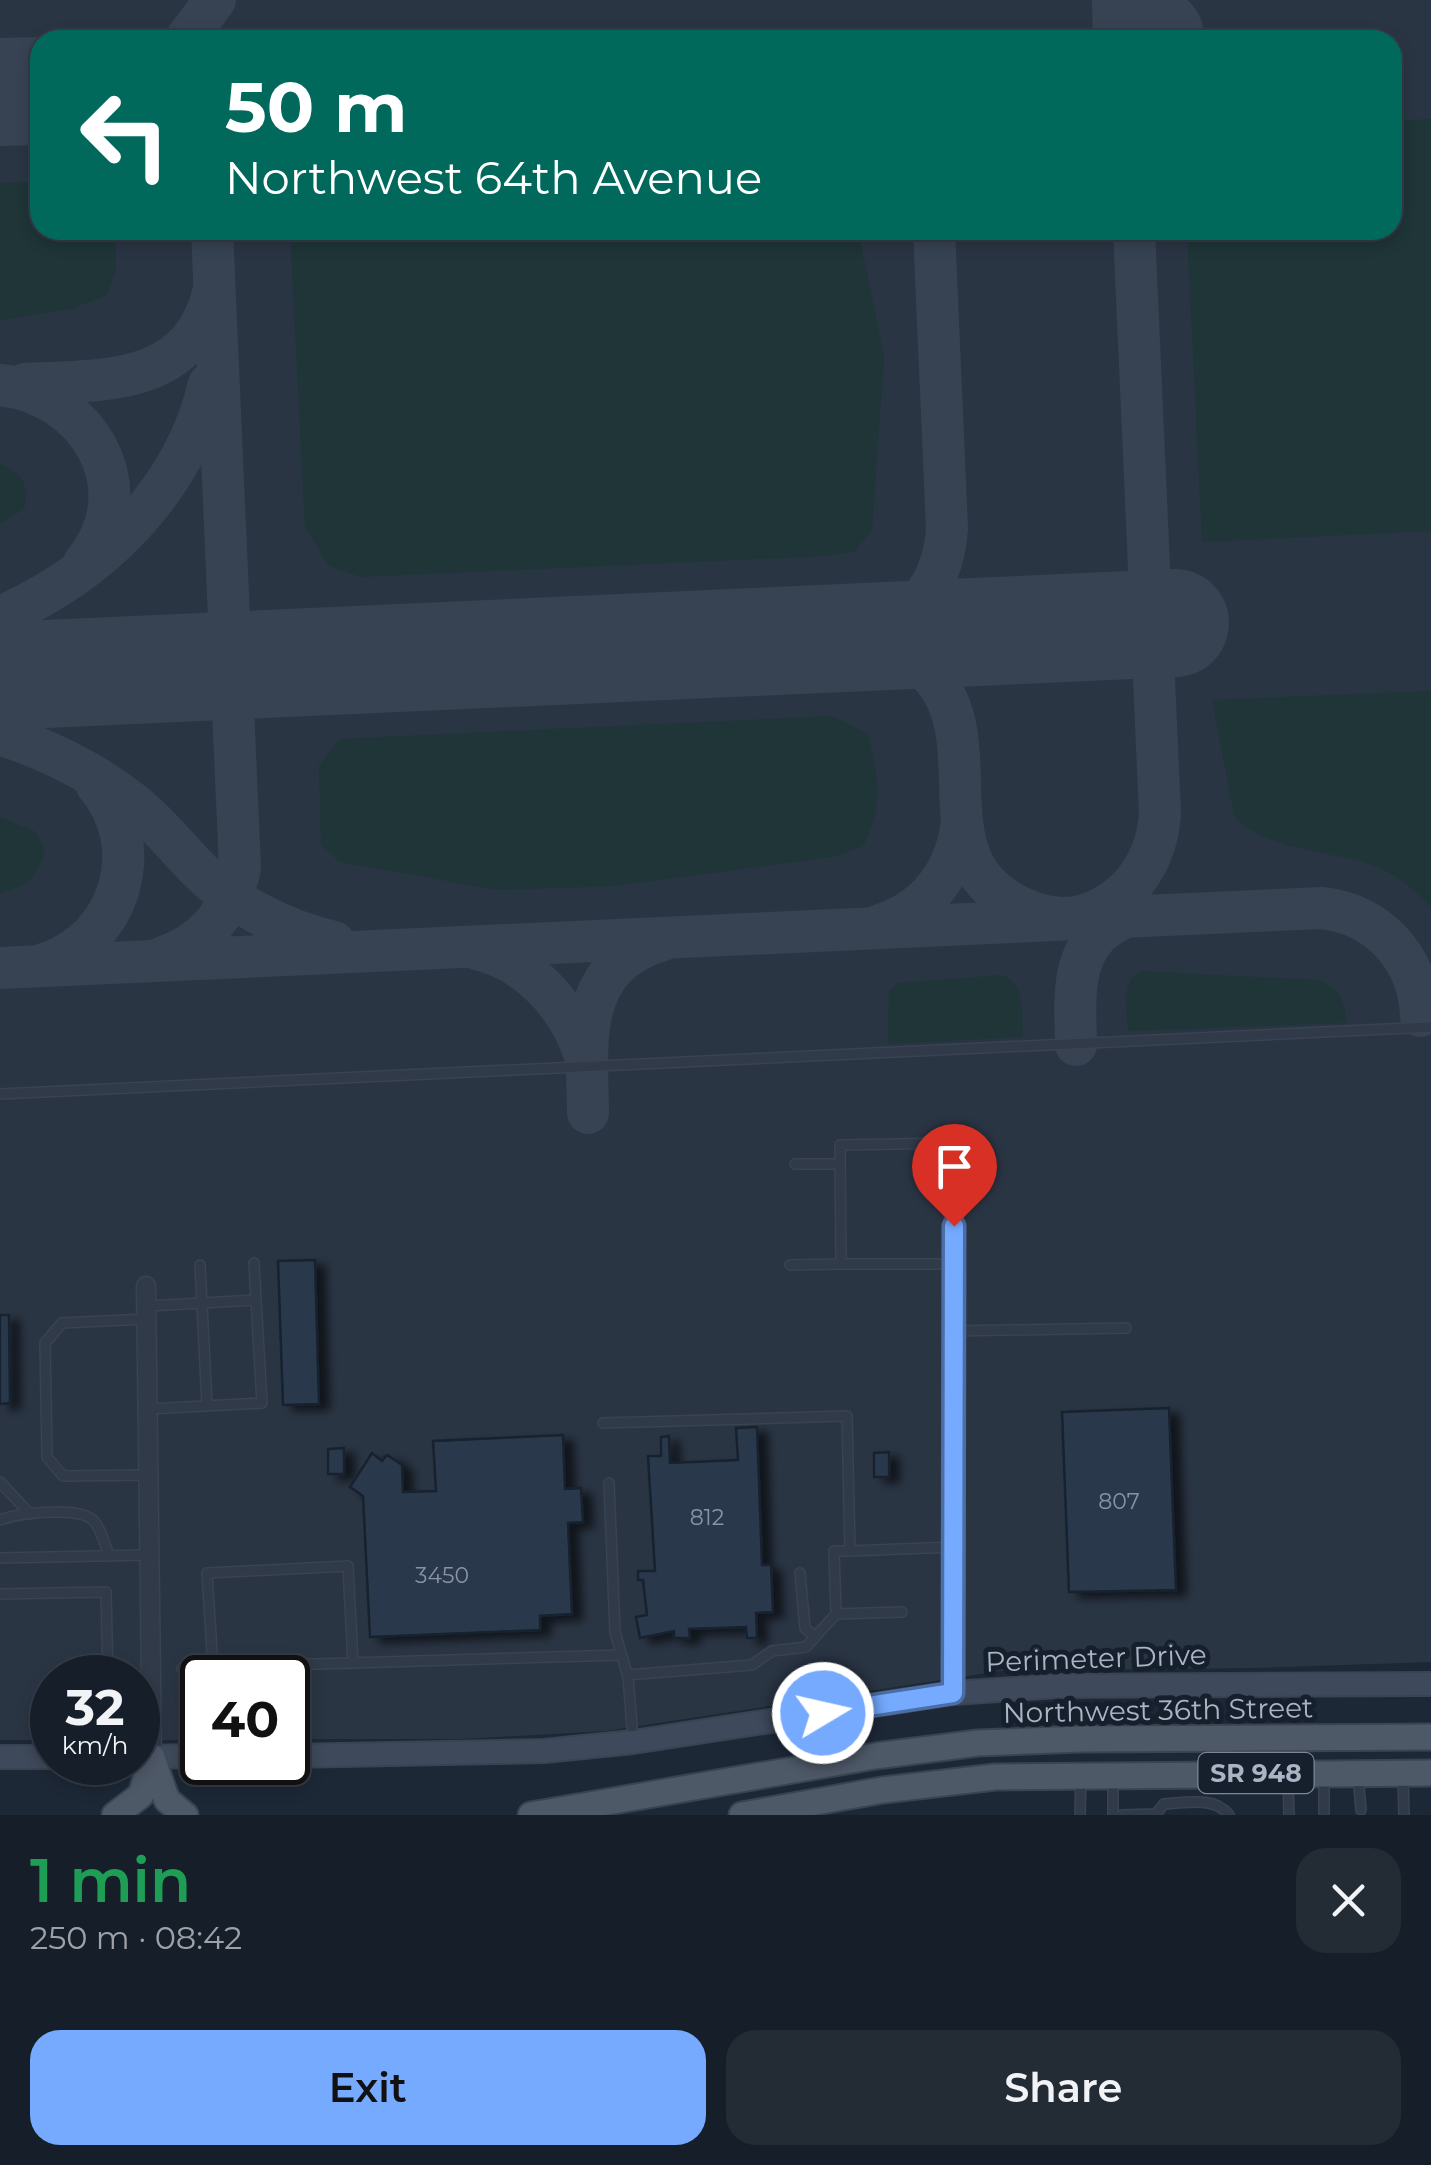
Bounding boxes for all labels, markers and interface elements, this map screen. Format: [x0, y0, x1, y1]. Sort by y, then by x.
text: 50 m [225, 64, 407, 150]
icon: left [60, 70, 190, 200]
text: Northwest 64th Avenue [225, 150, 762, 205]
pin [912, 1124, 997, 1227]
icon: arrive [927, 1139, 982, 1194]
house number: 807 [1098, 1488, 1140, 1515]
house number: 812 [690, 1504, 724, 1531]
house number: 3450 [415, 1562, 469, 1589]
street label: Perimeter Drive [985, 1637, 1207, 1679]
speed limit sign: 40 [180, 1655, 310, 1785]
position arrow [771, 1661, 875, 1765]
text: 32 [66, 1677, 124, 1738]
street label: Northwest 36th Street [1002, 1690, 1314, 1730]
text: km/h [62, 1730, 128, 1760]
road number: SR 948 [1198, 1753, 1314, 1793]
text: 1 min [30, 1844, 191, 1917]
button: close [1296, 1848, 1401, 1953]
text: 250 m · 08:42 [30, 1918, 242, 1957]
button: Exit [30, 2030, 706, 2145]
button: Share [726, 2030, 1401, 2145]

